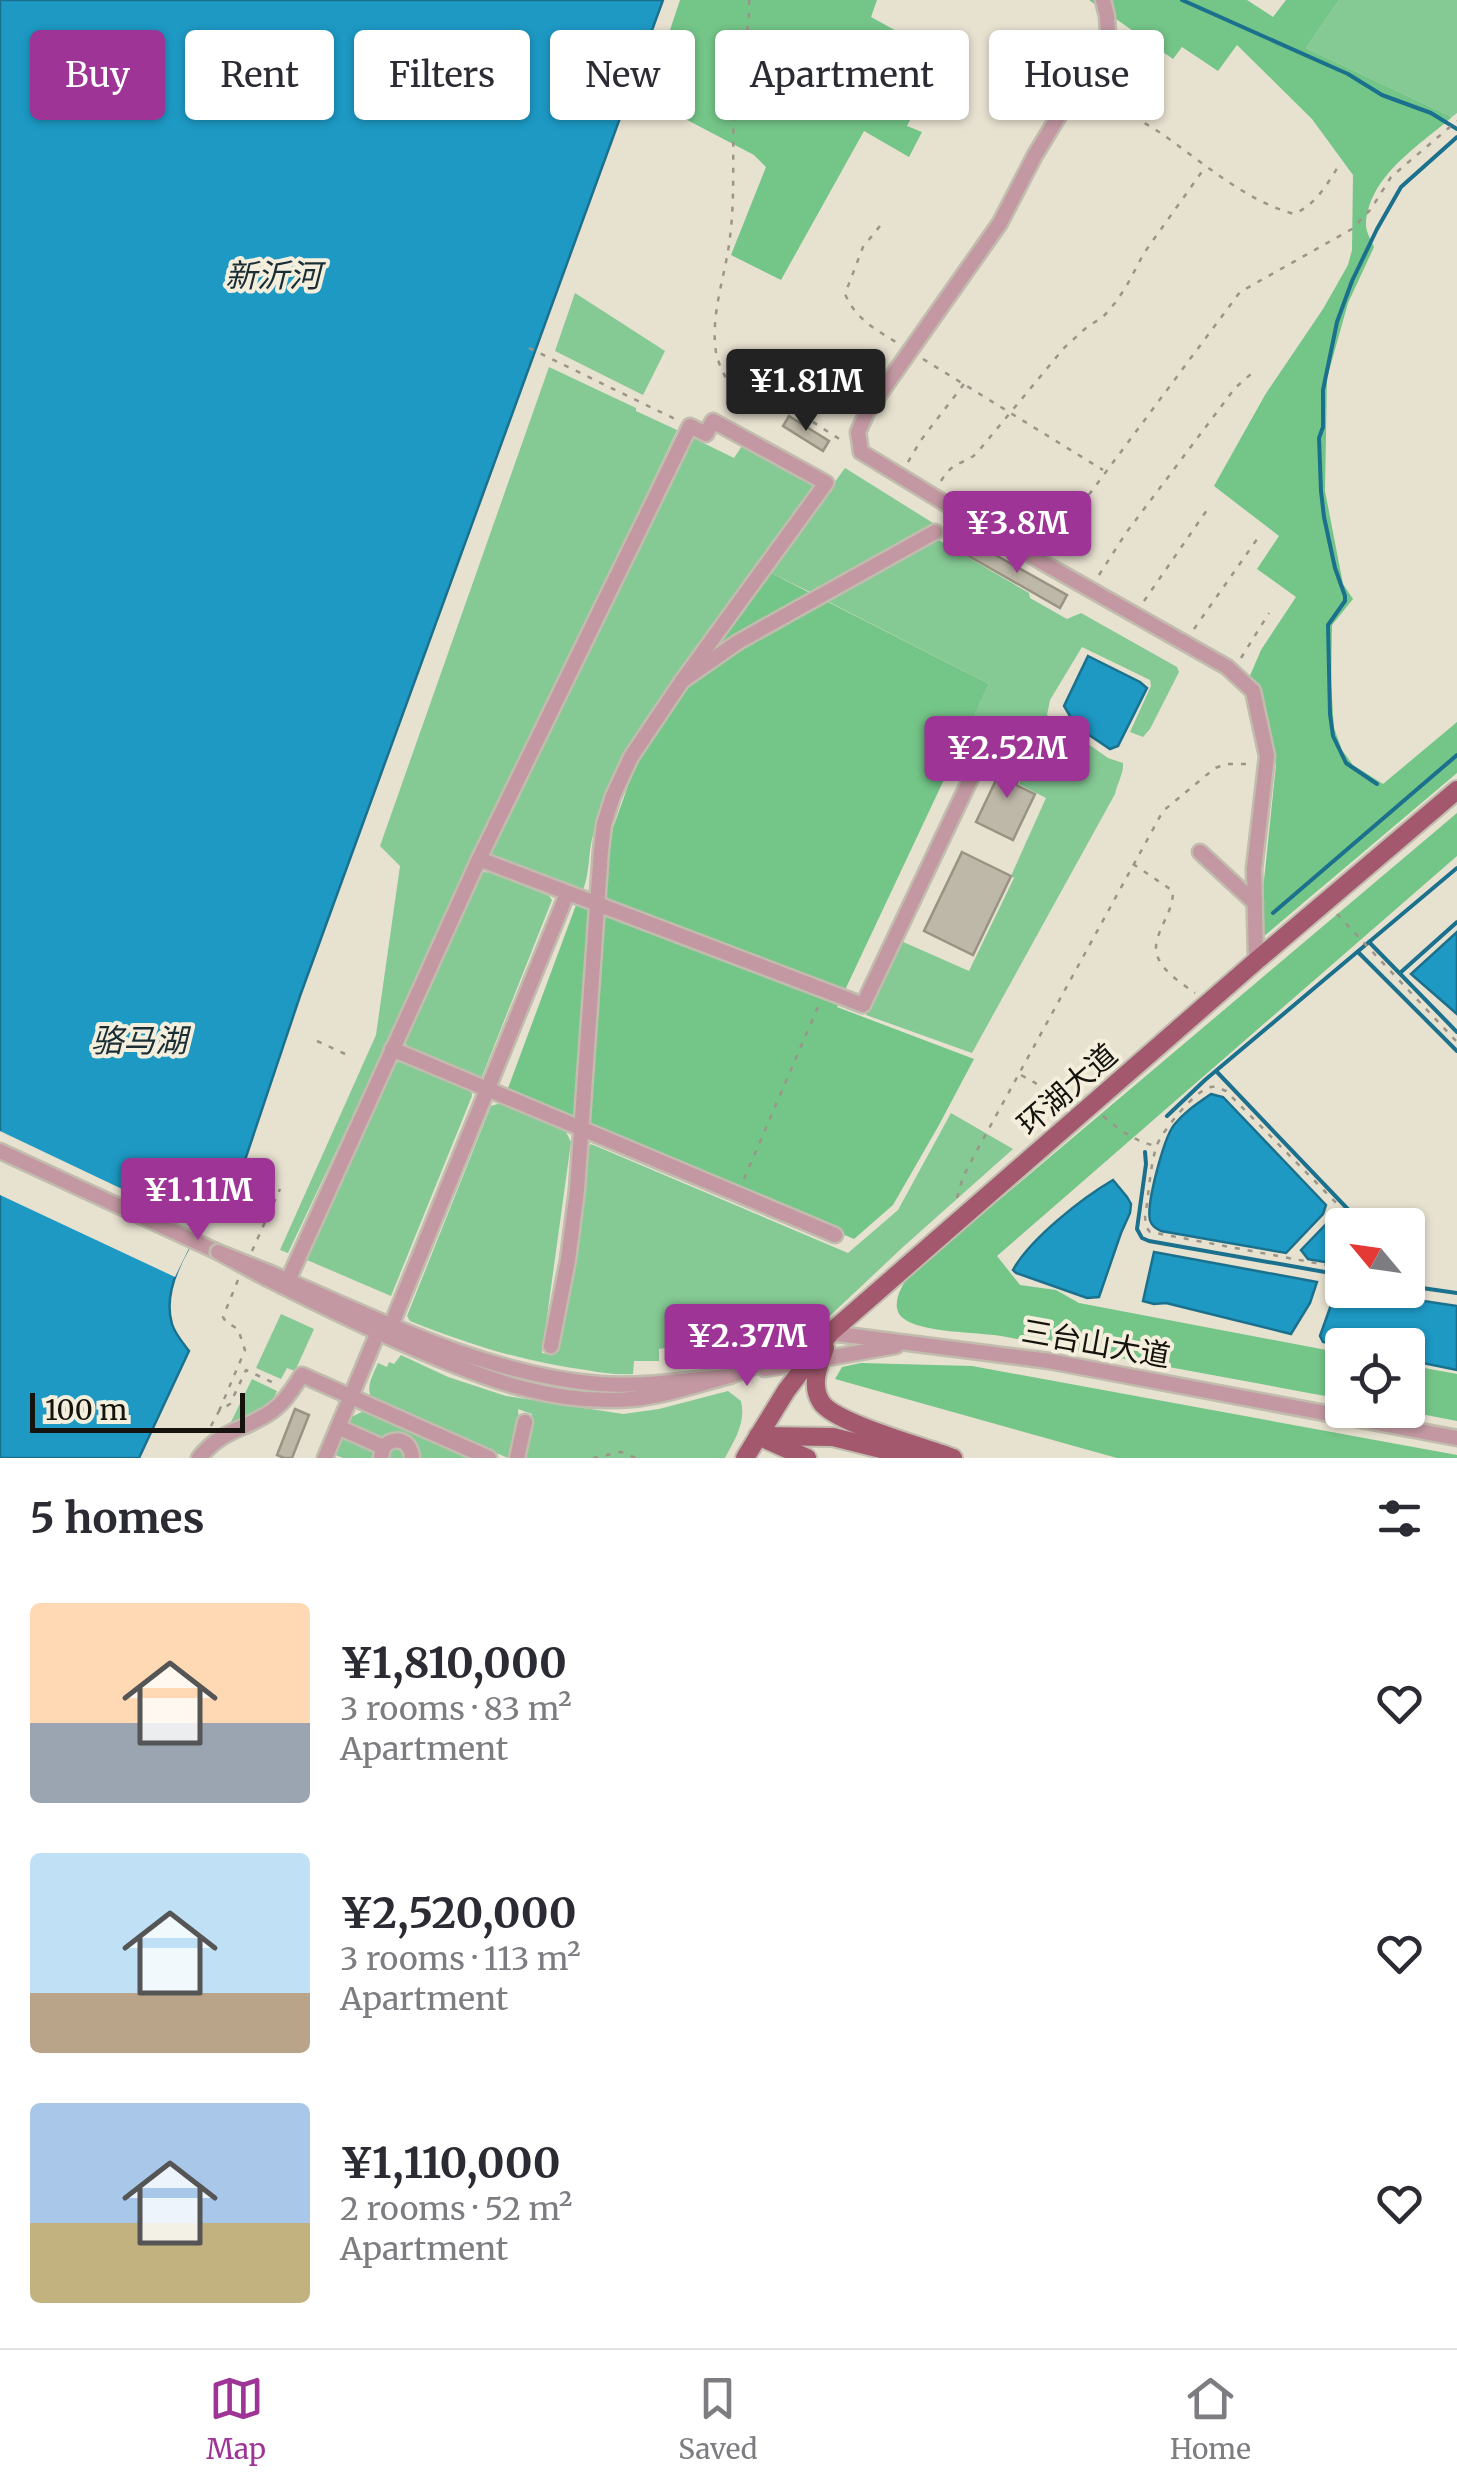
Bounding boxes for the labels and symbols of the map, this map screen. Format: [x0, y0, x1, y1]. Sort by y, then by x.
water label: 新沂河 [225, 256, 327, 296]
pin: ¥1.81M [725, 349, 887, 434]
pin: ¥3.8M [947, 491, 1087, 576]
pin: ¥2.52M [926, 716, 1088, 801]
water label: 骆马湖 [91, 1021, 192, 1061]
street label: 环湖大道 [1009, 1035, 1125, 1143]
pin: ¥1.11M [117, 1158, 279, 1243]
north arrow [1325, 1208, 1425, 1308]
pin: ¥2.37M [666, 1304, 828, 1389]
street label: 三台山大道 [1019, 1311, 1173, 1375]
scale bar [30, 1388, 245, 1432]

